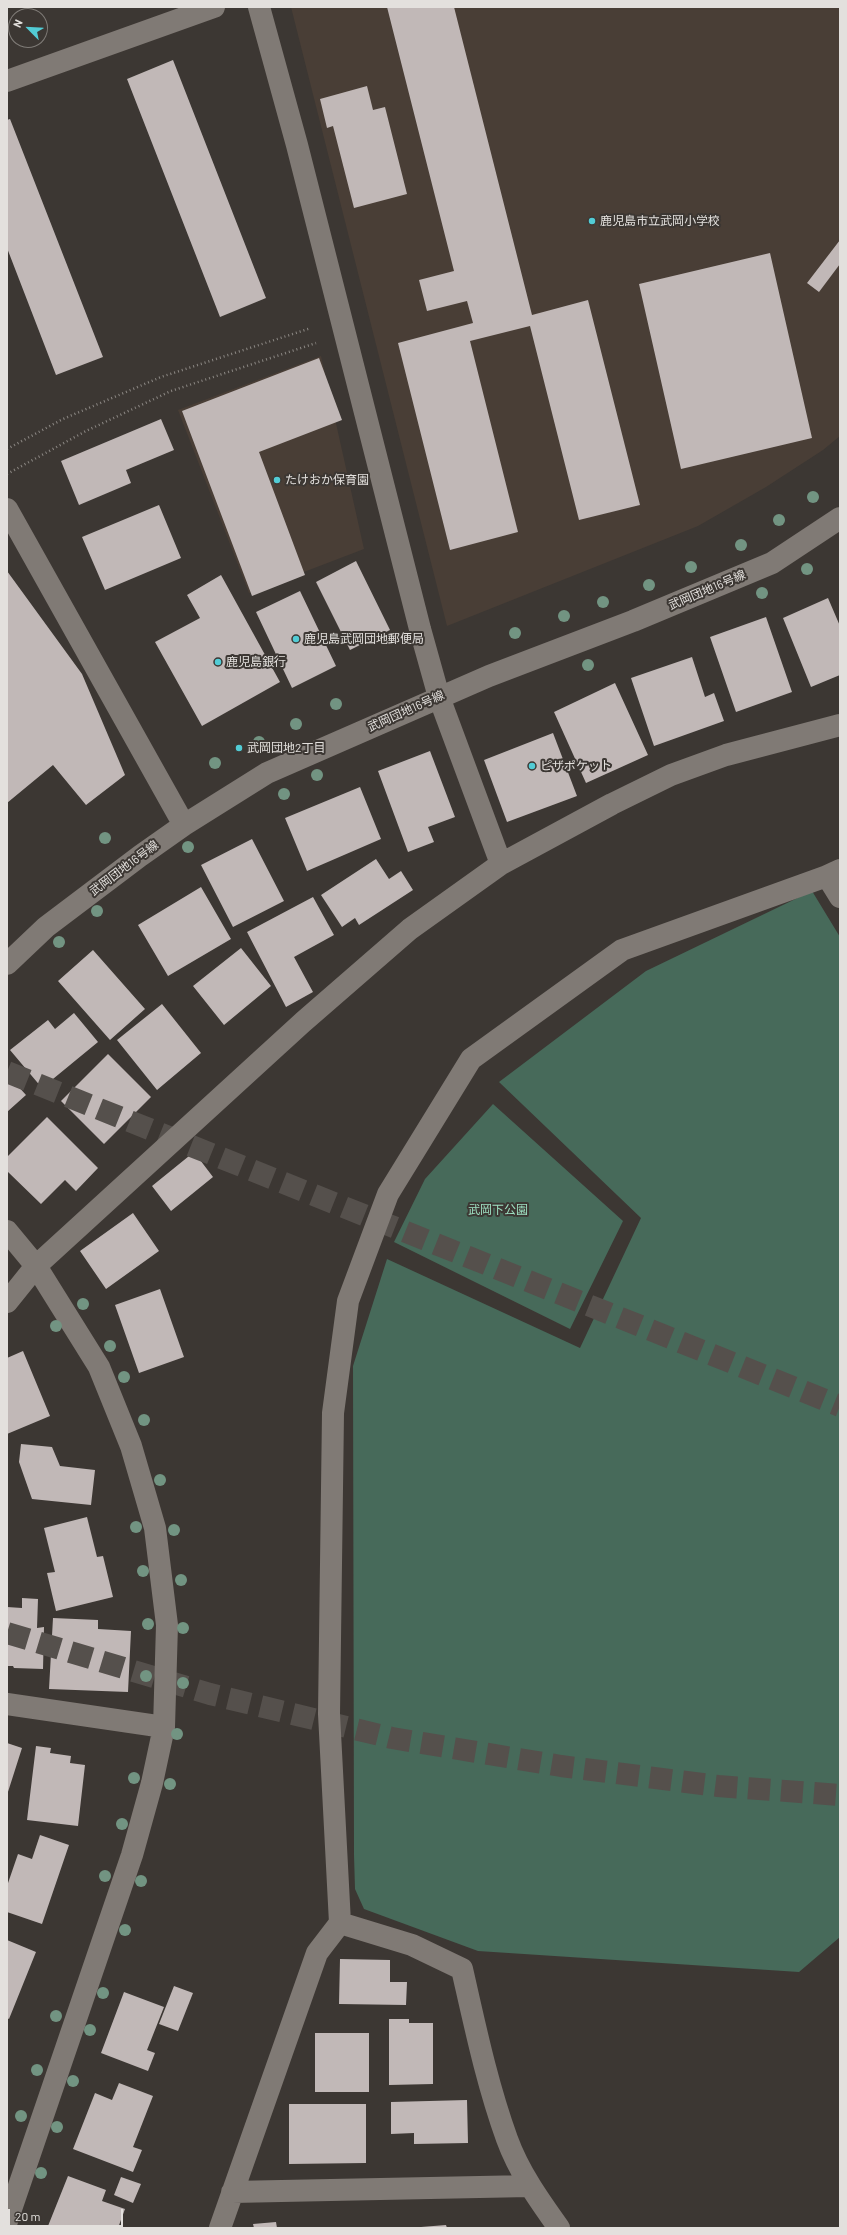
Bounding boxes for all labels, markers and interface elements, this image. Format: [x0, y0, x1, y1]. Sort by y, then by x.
north arrow [8, 8, 48, 48]
text: N [10, 17, 25, 29]
place label: 鹿児島市立武岡小学校 [600, 214, 720, 228]
marker: 鹿児島市立武岡小学校 [587, 216, 597, 226]
place label: たけおか保育園 [285, 473, 369, 487]
marker: たけおか保育園 [272, 475, 282, 485]
street label: 武岡団地16号線 [666, 567, 748, 613]
place label: 鹿児島武岡団地郵便局 [304, 632, 424, 646]
marker: 鹿児島武岡団地郵便局 [291, 634, 301, 644]
place label: 鹿児島銀行 [226, 655, 286, 669]
marker: 鹿児島銀行 [213, 657, 223, 667]
street label: 武岡団地16号線 [365, 688, 447, 734]
place label: 武岡団地2丁目 [247, 741, 325, 755]
marker: 武岡団地2丁目 [234, 743, 244, 753]
place label: ピザポケット [540, 759, 612, 773]
marker: ピザポケット [527, 761, 537, 771]
street label: 武岡団地16号線 [87, 837, 161, 899]
park label: 武岡下公園 [468, 1203, 528, 1217]
scale bar [10, 2201, 125, 2227]
text: 20 m [15, 2209, 41, 2223]

